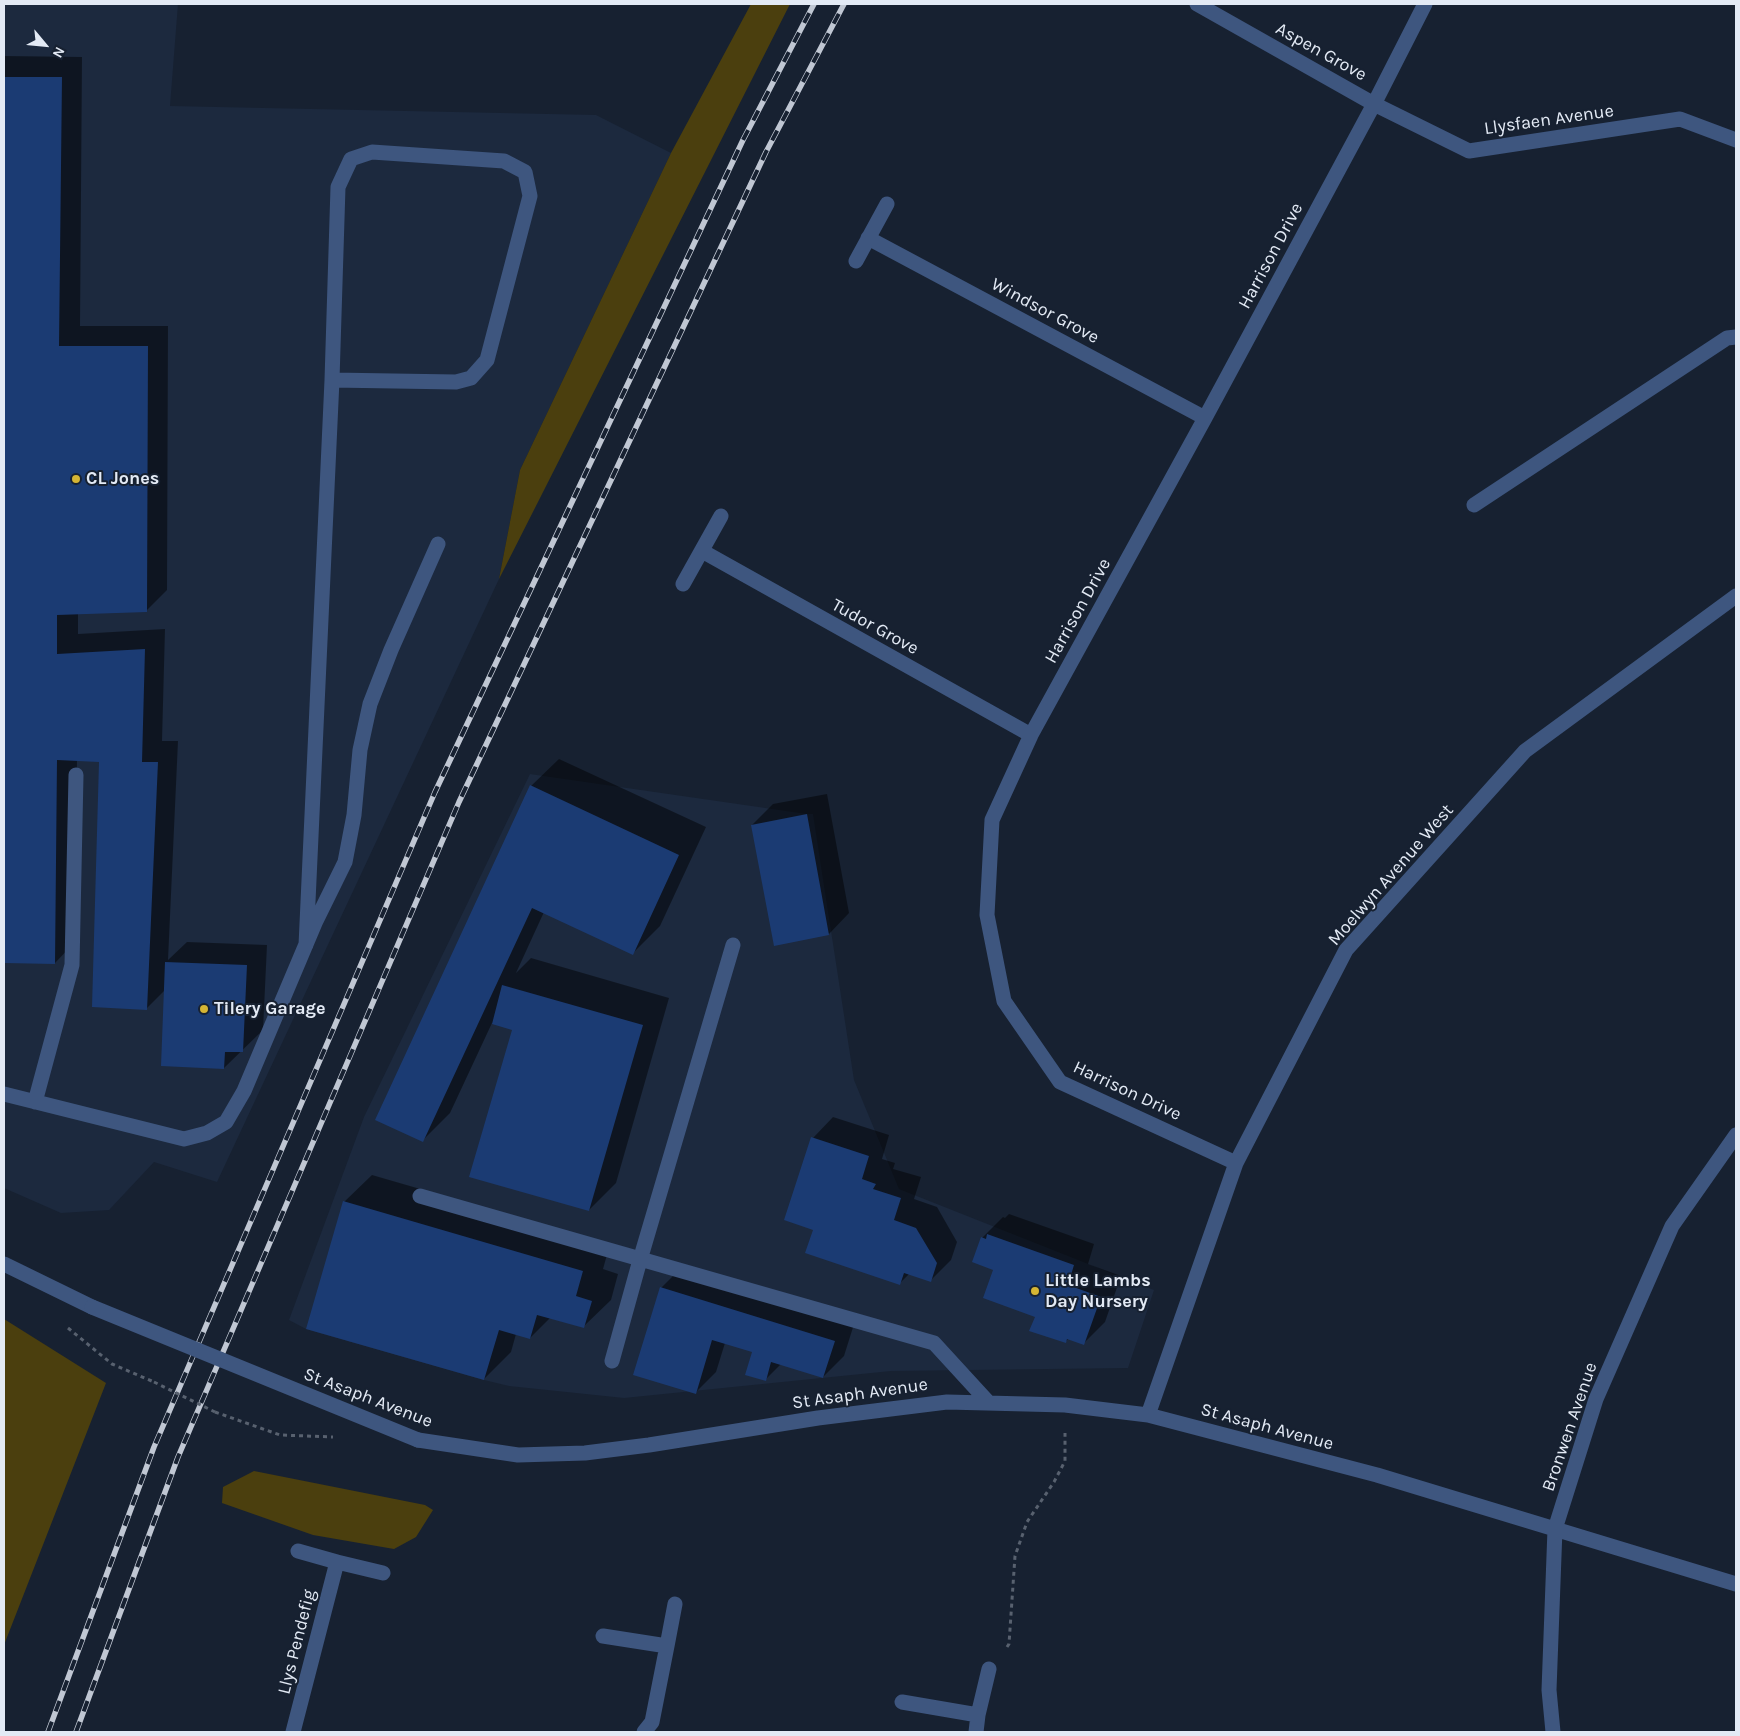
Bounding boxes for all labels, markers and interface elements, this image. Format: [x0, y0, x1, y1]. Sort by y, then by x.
street label: Aspen Grove [1272, 18, 1370, 86]
north arrow [20, 20, 70, 70]
text: N [49, 44, 69, 61]
street label: Llysfaen Avenue [1483, 100, 1615, 140]
street label: Harrison Drive [1234, 199, 1308, 313]
street label: Windsor Grove [987, 273, 1103, 349]
place label: CL Jones [86, 468, 159, 490]
marker: CL Jones [70, 473, 82, 485]
street label: Harrison Drive [1040, 555, 1116, 667]
street label: Tudor Grove [828, 594, 922, 660]
street label: Moelwyn Avenue West [1324, 800, 1458, 950]
place label: Tilery Garage [214, 998, 326, 1020]
marker: Tilery Garage [198, 1003, 210, 1015]
street label: Harrison Drive [1070, 1057, 1184, 1125]
place label: Little Lambs Day Nursery [1045, 1270, 1151, 1312]
marker: Little Lambs Day Nursery [1029, 1285, 1041, 1297]
street label: Bronwen Avenue [1538, 1360, 1602, 1494]
street label: St Asaph Avenue [300, 1363, 436, 1433]
street label: St Asaph Avenue [791, 1374, 929, 1414]
street label: St Asaph Avenue [1198, 1399, 1336, 1455]
street label: Llys Pendefig [274, 1587, 320, 1697]

